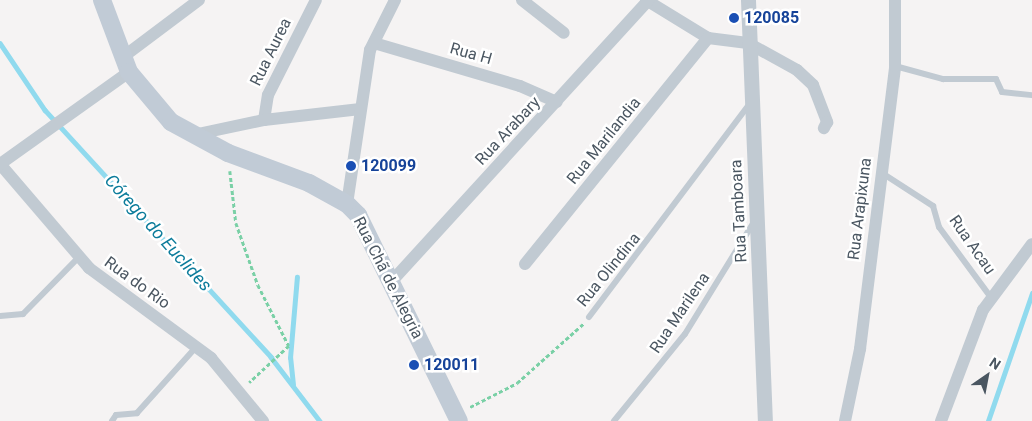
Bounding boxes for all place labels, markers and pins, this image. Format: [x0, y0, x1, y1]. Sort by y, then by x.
place label: 120085 [744, 8, 799, 28]
marker: 120085 [728, 12, 740, 24]
place label: 120099 [361, 156, 416, 176]
marker: 120099 [345, 160, 357, 172]
place label: 120011 [424, 355, 479, 375]
marker: 120011 [408, 359, 420, 371]

